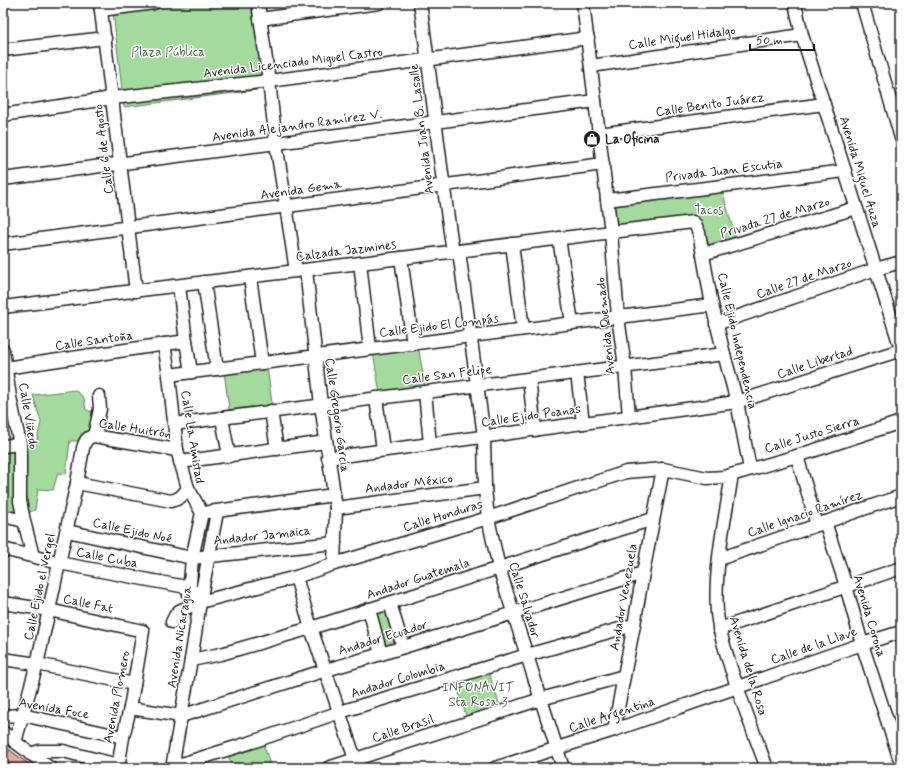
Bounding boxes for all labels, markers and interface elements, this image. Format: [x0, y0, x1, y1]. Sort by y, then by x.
street label: Calle Miguel Hidalgo [627, 22, 737, 56]
scale bar [750, 26, 814, 52]
text: 50 m [756, 33, 783, 49]
park label: Plaza Pública [131, 44, 205, 61]
street label: Avenida Licenciado Miguel Castro [202, 44, 384, 82]
street label: Avenida Juan B. Lasalle [406, 63, 438, 195]
street label: Calle Benito Juárez [654, 89, 766, 121]
street label: Calle 6 de Agosto [90, 103, 118, 195]
street label: Avenida Alejandro Ramírez V. [211, 106, 383, 146]
street label: Avenida Miguel Auza [833, 114, 885, 231]
shop icon: La Oficina [582, 129, 602, 149]
place label: La Oficina [605, 131, 660, 148]
street label: Privada Juan Escutia [664, 155, 784, 187]
street label: Avenida Gema [259, 176, 343, 204]
street label: Privada 27 de Marzo [718, 193, 832, 243]
park label: Tacos [695, 202, 723, 219]
street label: Calzada Jazmines [295, 236, 397, 266]
street label: Calle 27 de Marzo [754, 255, 854, 303]
street label: Calle Ejido Independencia [713, 271, 761, 411]
street label: Avenida Quemado [592, 277, 620, 375]
street label: Calle Ejido El Compás [378, 310, 500, 342]
street label: Calle Santoña [54, 327, 134, 355]
street label: Calle Libertad [775, 343, 855, 383]
street label: Calle Gregorio García [320, 357, 353, 474]
street label: Calle San Felipe [401, 361, 493, 389]
street label: Calle Viñedo [14, 381, 42, 451]
street label: Calle La Amistad [176, 389, 208, 485]
street label: Calle Ejido Poanas [480, 401, 582, 431]
street label: Calle Justo Sierra [763, 412, 862, 458]
street label: Calle Huitrón [97, 415, 173, 443]
street label: Andador México [364, 470, 454, 498]
street label: Calle Ignacio Ramírez [745, 486, 865, 542]
street label: Calle Honduras [401, 496, 485, 536]
street label: Calle Ejido Noé [91, 514, 173, 548]
street label: Andador Jamaica [213, 522, 312, 550]
street label: Calle Ejido el Vergel [20, 532, 60, 642]
street label: Andador Venezuela [606, 542, 642, 652]
street label: Calle Cuba [75, 544, 140, 572]
street label: Andador Guatemala [364, 554, 472, 604]
street label: Calle Salvador [504, 560, 544, 641]
street label: Avenida Corona [848, 573, 890, 660]
street label: Avenida Nicaragua [164, 584, 197, 689]
street label: Calle Fat [62, 590, 115, 618]
street label: Avenida de la Rosa [725, 614, 771, 718]
street label: Andador Ecuador [336, 616, 430, 660]
street label: Calle de la Llave [769, 623, 859, 669]
street label: Avenida Plomero [100, 649, 134, 745]
street label: Andador Colombia [349, 657, 448, 702]
park label: INFONAVIT Sta Rosa 3 [442, 679, 515, 711]
street label: Calle Argentina [567, 693, 658, 739]
street label: Avenida Foce [17, 694, 91, 724]
street label: Calle Brasil [370, 711, 436, 747]

